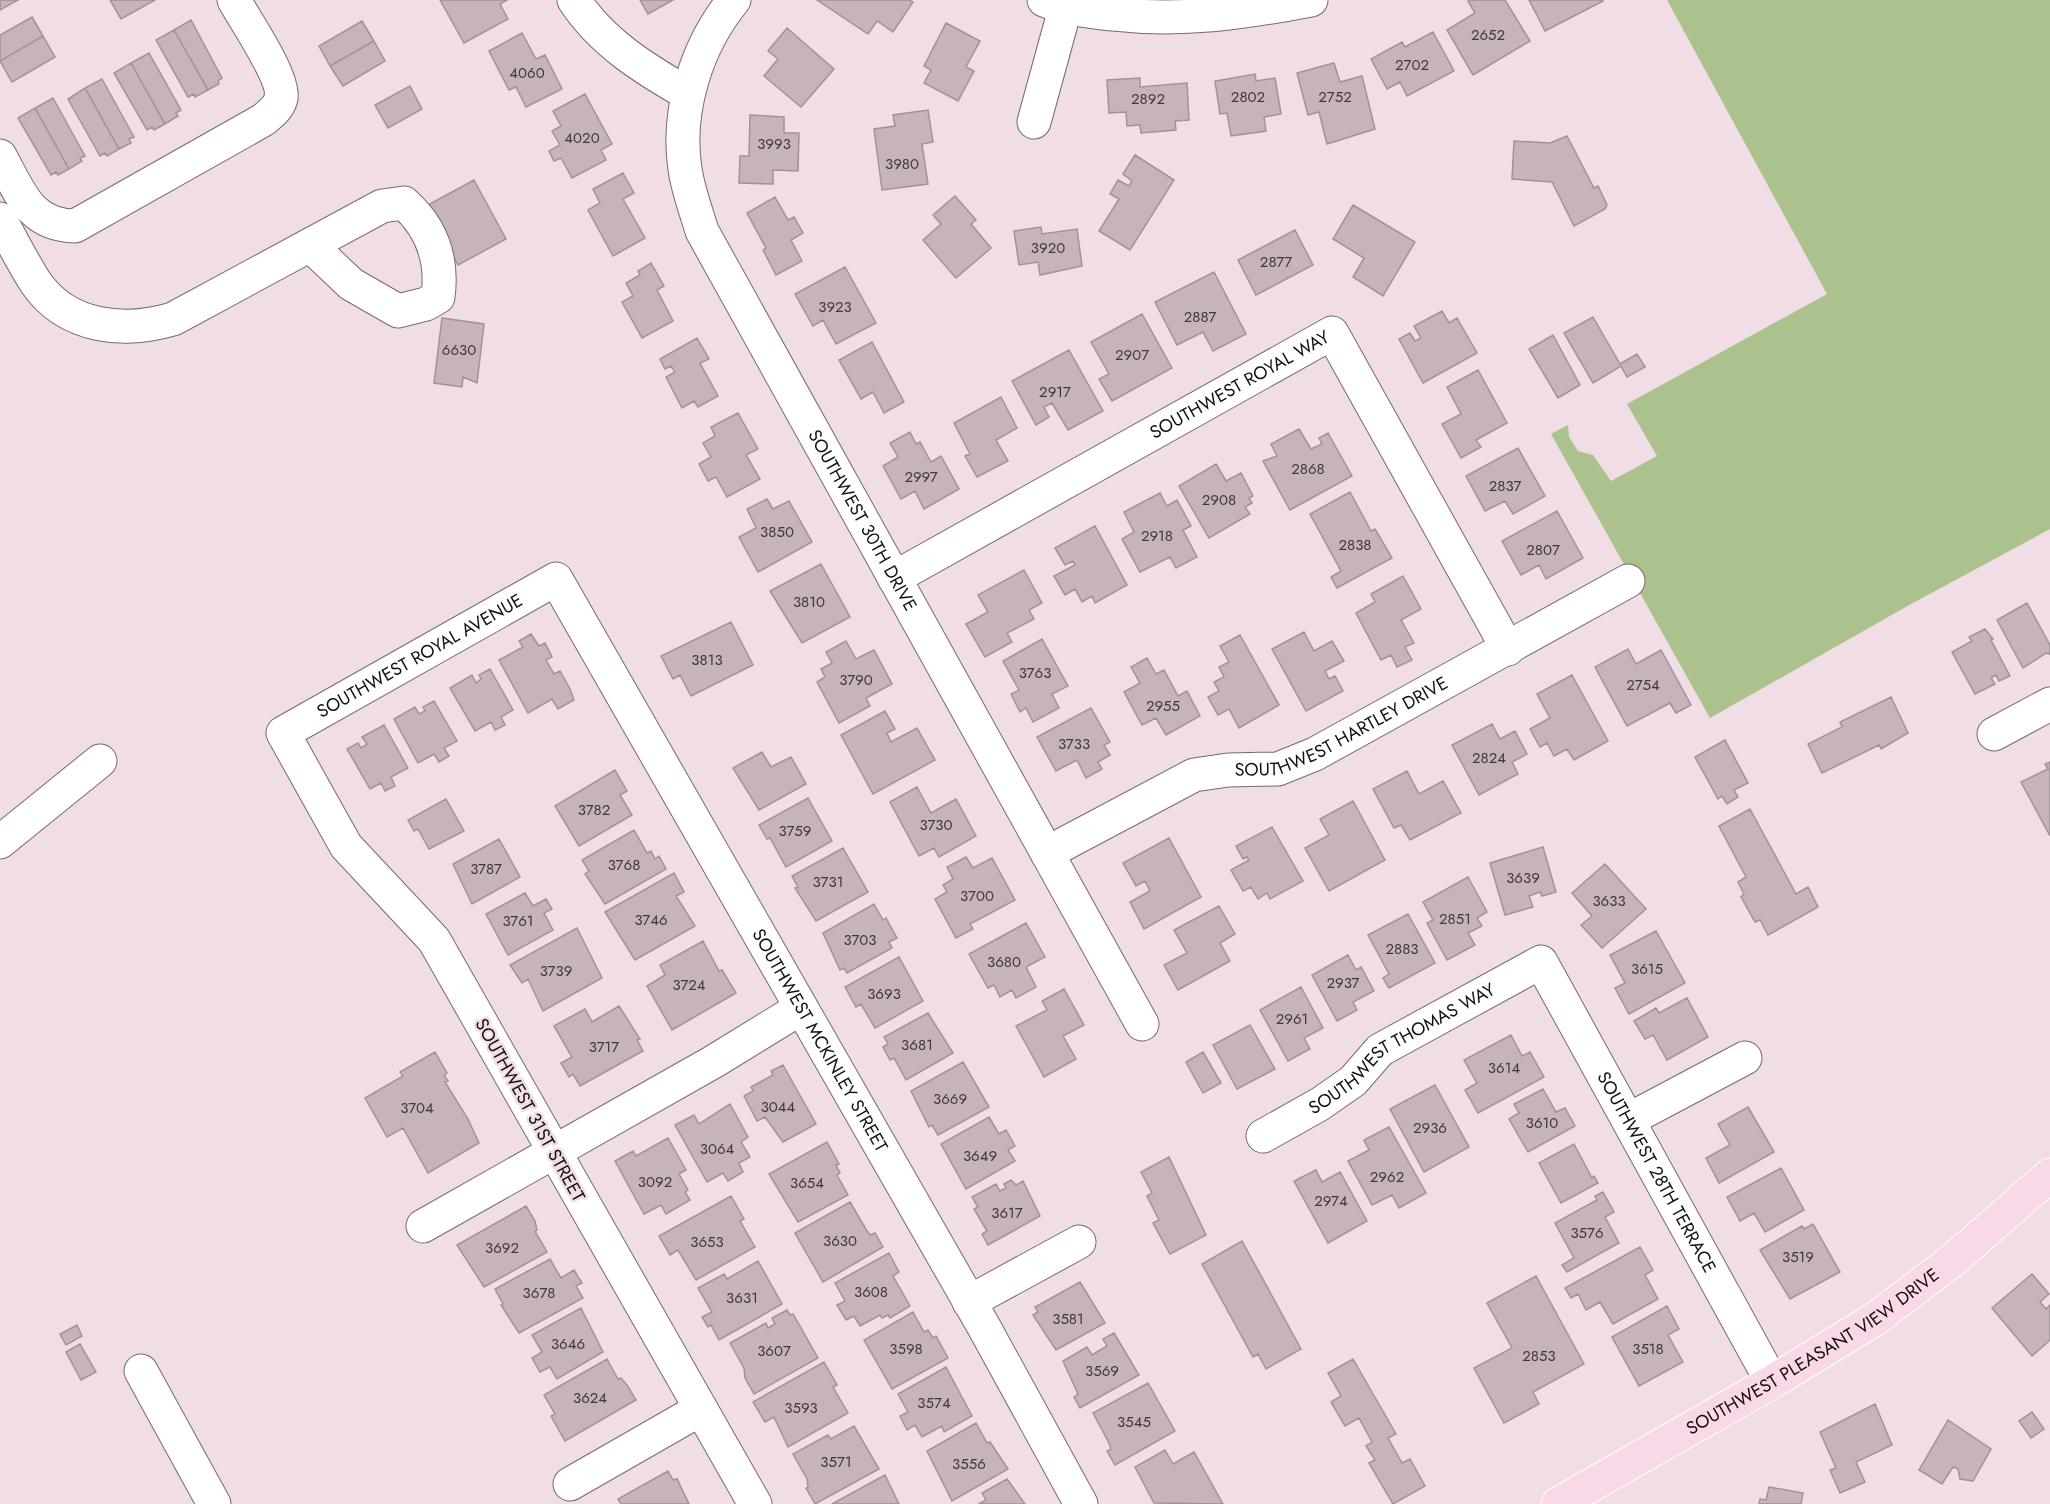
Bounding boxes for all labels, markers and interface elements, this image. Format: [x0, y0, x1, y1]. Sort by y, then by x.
house number: 2652 [1471, 24, 1505, 46]
house number: 2702 [1395, 54, 1429, 76]
house number: 4060 [509, 62, 545, 84]
house number: 2802 [1231, 86, 1265, 108]
house number: 2752 [1318, 86, 1352, 108]
house number: 2892 [1131, 88, 1165, 110]
house number: 4020 [564, 127, 600, 149]
house number: 3993 [757, 133, 791, 155]
house number: 3980 [885, 153, 919, 175]
house number: 3920 [1031, 237, 1065, 259]
house number: 2877 [1260, 251, 1292, 273]
house number: 3923 [818, 296, 852, 318]
house number: 2887 [1184, 306, 1216, 328]
street label: SOUTHWEST ROYAL WAY [1145, 324, 1335, 445]
house number: 6630 [442, 339, 476, 361]
house number: 2907 [1115, 344, 1149, 366]
house number: 2917 [1039, 381, 1071, 403]
street label: SOUTHWEST 30TH DRIVE [802, 425, 923, 616]
house number: 2868 [1291, 458, 1325, 480]
house number: 2997 [904, 466, 938, 488]
house number: 2837 [1489, 475, 1521, 497]
house number: 2908 [1202, 489, 1236, 511]
house number: 3850 [760, 521, 794, 543]
house number: 2918 [1141, 525, 1173, 547]
house number: 2838 [1338, 534, 1372, 556]
house number: 2807 [1526, 539, 1560, 561]
street label: SOUTHWEST ROYAL AVENUE [312, 587, 527, 724]
house number: 3810 [793, 591, 825, 613]
house number: 3813 [691, 649, 723, 671]
house number: 3763 [1019, 662, 1051, 684]
house number: 3790 [839, 669, 873, 691]
street label: SOUTHWEST HARTLEY DRIVE [1234, 670, 1453, 783]
house number: 2754 [1626, 674, 1660, 696]
house number: 2955 [1146, 695, 1180, 717]
house number: 3733 [1058, 733, 1090, 755]
house number: 2824 [1472, 747, 1506, 769]
house number: 3782 [578, 799, 610, 821]
house number: 3730 [919, 814, 953, 836]
house number: 3759 [779, 820, 811, 842]
house number: 3768 [608, 854, 640, 876]
house number: 3787 [470, 858, 502, 880]
house number: 3639 [1506, 867, 1540, 889]
house number: 3731 [813, 871, 843, 893]
house number: 3700 [960, 885, 994, 907]
house number: 3633 [1592, 890, 1626, 912]
house number: 2851 [1439, 908, 1471, 930]
house number: 3746 [634, 909, 668, 931]
house number: 3761 [502, 910, 534, 932]
street label: SOUTHWEST MCKINLEY STREET [746, 924, 895, 1157]
house number: 3703 [843, 929, 877, 951]
house number: 2883 [1385, 938, 1419, 960]
house number: 3680 [987, 951, 1021, 973]
house number: 3615 [1631, 958, 1663, 980]
house number: 3739 [540, 960, 572, 982]
house number: 2937 [1326, 972, 1360, 994]
house number: 3724 [672, 974, 706, 996]
street label: SOUTHWEST THOMAS WAY [1304, 976, 1500, 1121]
house number: 3693 [867, 983, 901, 1005]
house number: 2961 [1276, 1008, 1308, 1030]
street label: SOUTHWEST 31ST STREET [469, 1014, 592, 1207]
house number: 3681 [901, 1034, 933, 1056]
house number: 3717 [589, 1036, 619, 1058]
house number: 3614 [1488, 1057, 1520, 1079]
street label: SOUTHWEST 28TH TERRACE [1591, 1067, 1722, 1278]
house number: 3669 [933, 1088, 967, 1110]
house number: 3044 [761, 1096, 796, 1118]
house number: 3704 [400, 1097, 434, 1119]
house number: 3610 [1526, 1112, 1558, 1134]
house number: 2936 [1413, 1117, 1447, 1139]
house number: 3064 [700, 1138, 735, 1160]
house number: 3649 [963, 1145, 997, 1167]
house number: 2962 [1370, 1166, 1404, 1188]
house number: 3092 [638, 1171, 672, 1193]
house number: 3654 [790, 1172, 824, 1194]
house number: 2974 [1314, 1190, 1348, 1212]
house number: 3617 [991, 1202, 1023, 1224]
house number: 3576 [1570, 1222, 1604, 1244]
house number: 3630 [823, 1230, 857, 1252]
house number: 3653 [690, 1231, 724, 1253]
house number: 3692 [485, 1237, 519, 1259]
house number: 3519 [1782, 1246, 1814, 1268]
street label: SOUTHWEST PLEASANT VIEW DRIVE [1681, 1262, 1945, 1441]
house number: 3608 [854, 1281, 888, 1303]
house number: 3678 [523, 1282, 555, 1304]
house number: 3631 [726, 1287, 758, 1309]
house number: 3581 [1052, 1308, 1084, 1330]
house number: 3646 [551, 1333, 585, 1355]
house number: 3598 [889, 1338, 923, 1360]
house number: 3518 [1632, 1338, 1664, 1360]
house number: 3607 [757, 1340, 791, 1362]
house number: 2853 [1522, 1345, 1556, 1367]
house number: 3569 [1085, 1360, 1119, 1382]
house number: 3624 [573, 1387, 607, 1409]
house number: 3574 [917, 1392, 951, 1414]
house number: 3593 [784, 1397, 818, 1419]
house number: 3545 [1117, 1411, 1151, 1433]
house number: 3571 [820, 1451, 852, 1473]
house number: 3556 [952, 1453, 986, 1475]

